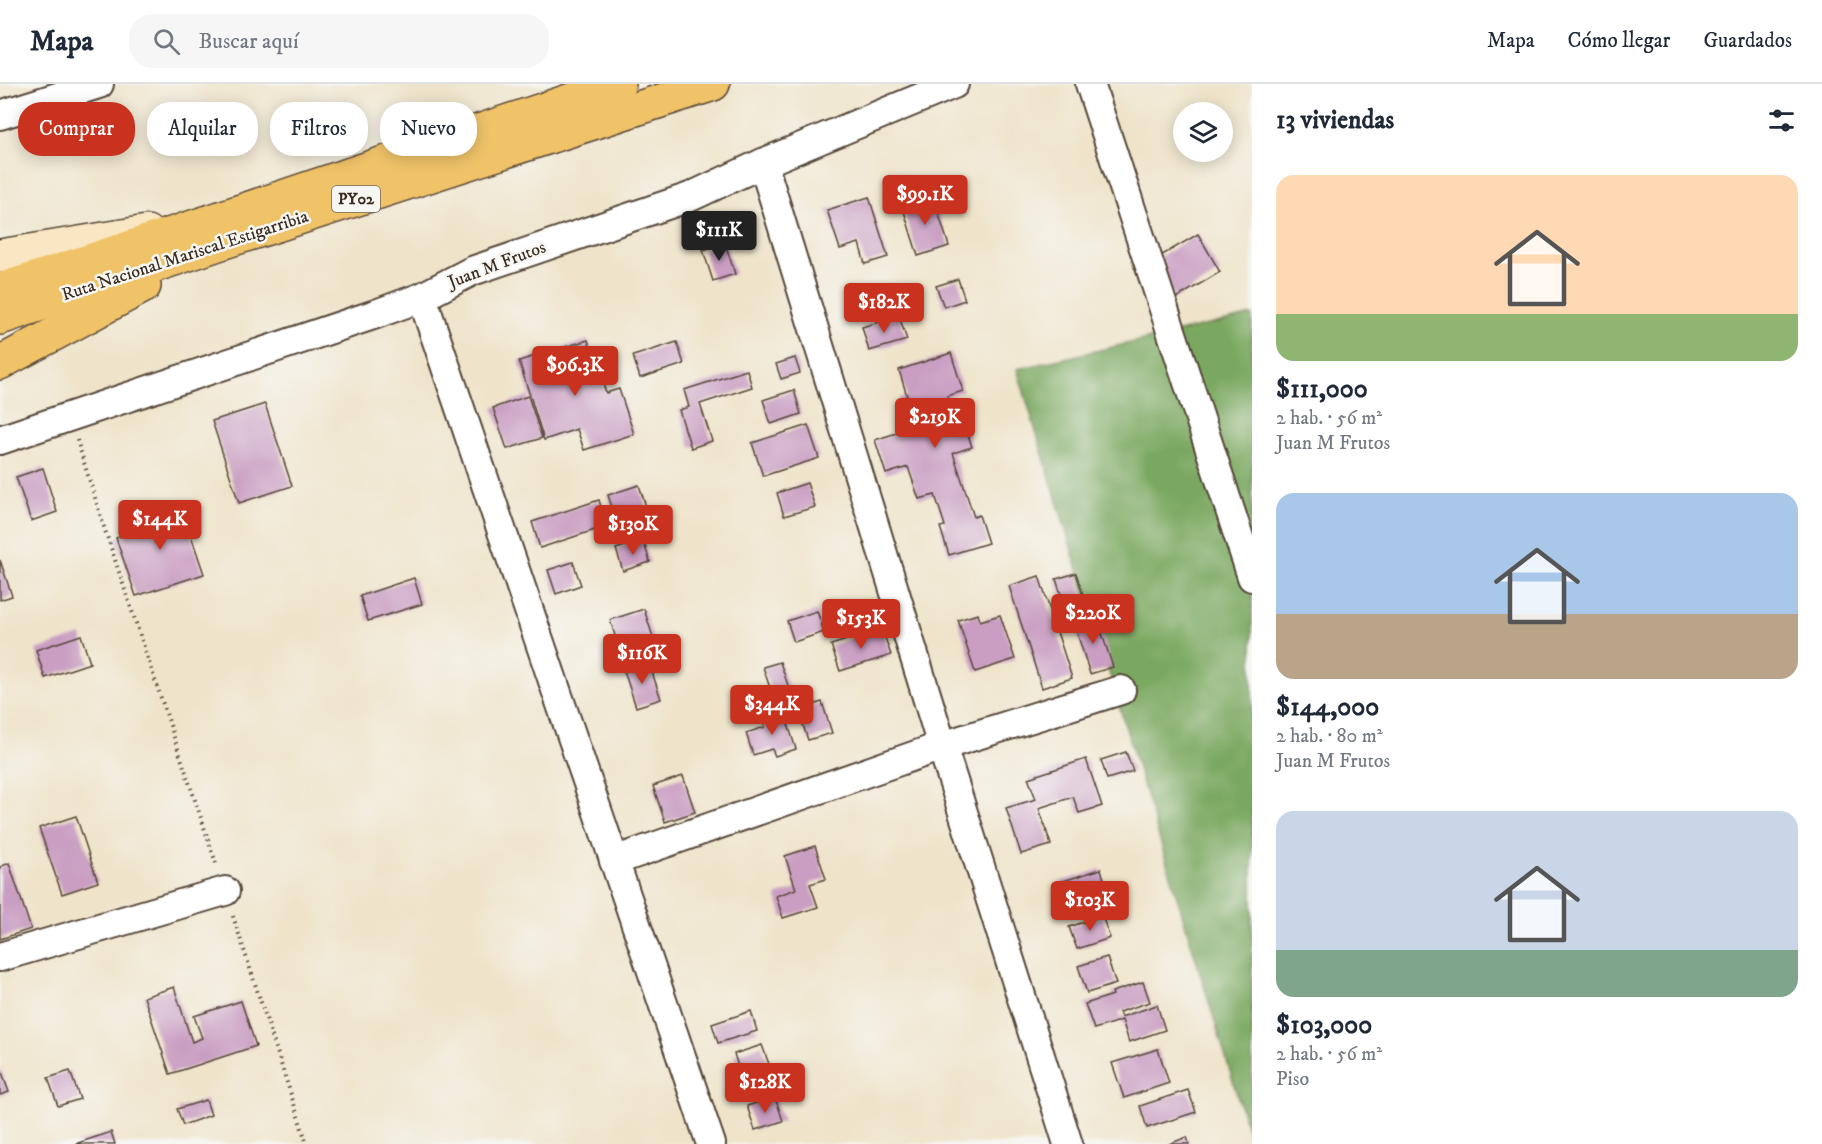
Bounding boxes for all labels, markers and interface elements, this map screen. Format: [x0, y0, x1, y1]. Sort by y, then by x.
search box [129, 14, 549, 68]
text: Mapa [30, 24, 93, 59]
icon: search [150, 25, 183, 58]
text: Buscar aquí [198, 28, 299, 55]
text: Mapa [1487, 28, 1535, 54]
text: Cómo llegar [1568, 28, 1670, 54]
text: Guardados [1703, 28, 1792, 54]
chip: Comprar [18, 102, 135, 156]
chip: Alquilar [147, 102, 258, 156]
chip: Filtros [270, 102, 368, 156]
chip: Nuevo [380, 102, 477, 156]
map controls [1173, 102, 1233, 162]
button: layers [1173, 102, 1233, 162]
text: 13 viviendas [1276, 104, 1394, 137]
icon: filters [1765, 104, 1798, 137]
pin: $99.1K [876, 175, 974, 226]
text: $99.1K [896, 182, 954, 207]
road number: PY02 [332, 186, 380, 212]
street label: Ruta Nacional Mariscal Estigarribia [59, 206, 311, 306]
pin: $111K [677, 211, 761, 262]
icon: home [1483, 214, 1591, 322]
text: $111K [696, 218, 743, 243]
street label: Juan M Frutos [443, 236, 549, 294]
pin: $182K [842, 283, 926, 334]
text: $182K [858, 290, 910, 315]
pin: $96.3K [526, 346, 624, 397]
text: $96.3K [546, 353, 604, 378]
text: $111,000 [1276, 373, 1368, 406]
pin: $219K [893, 398, 977, 449]
text: $219K [909, 405, 961, 430]
text: 2 hab. · 56 m² [1276, 406, 1382, 431]
text: Juan M Frutos [1276, 431, 1390, 456]
pin: $144K [118, 500, 202, 551]
pin: $130K [591, 505, 675, 556]
text: $144K [132, 507, 188, 532]
text: $130K [608, 512, 658, 537]
icon: home [1483, 532, 1591, 640]
pin: $220K [1051, 594, 1135, 645]
pin: $153K [819, 599, 903, 650]
text: $220K [1065, 601, 1121, 626]
text: $153K [836, 606, 886, 631]
pin: $116K [600, 634, 684, 685]
text: $116K [617, 641, 667, 666]
pin: $344K [730, 685, 814, 736]
text: $144,000 [1276, 691, 1379, 724]
text: $344K [744, 692, 800, 717]
text: 2 hab. · 80 m² [1276, 724, 1383, 749]
text: Juan M Frutos [1276, 749, 1390, 774]
icon: home [1483, 850, 1591, 958]
pin: $103K [1048, 881, 1132, 932]
text: $103K [1065, 888, 1115, 913]
text: $103,000 [1276, 1009, 1372, 1042]
text: 2 hab. · 56 m² [1276, 1042, 1382, 1067]
pin: $128K [723, 1063, 807, 1114]
text: Piso [1276, 1067, 1309, 1092]
text: $128K [739, 1070, 791, 1095]

